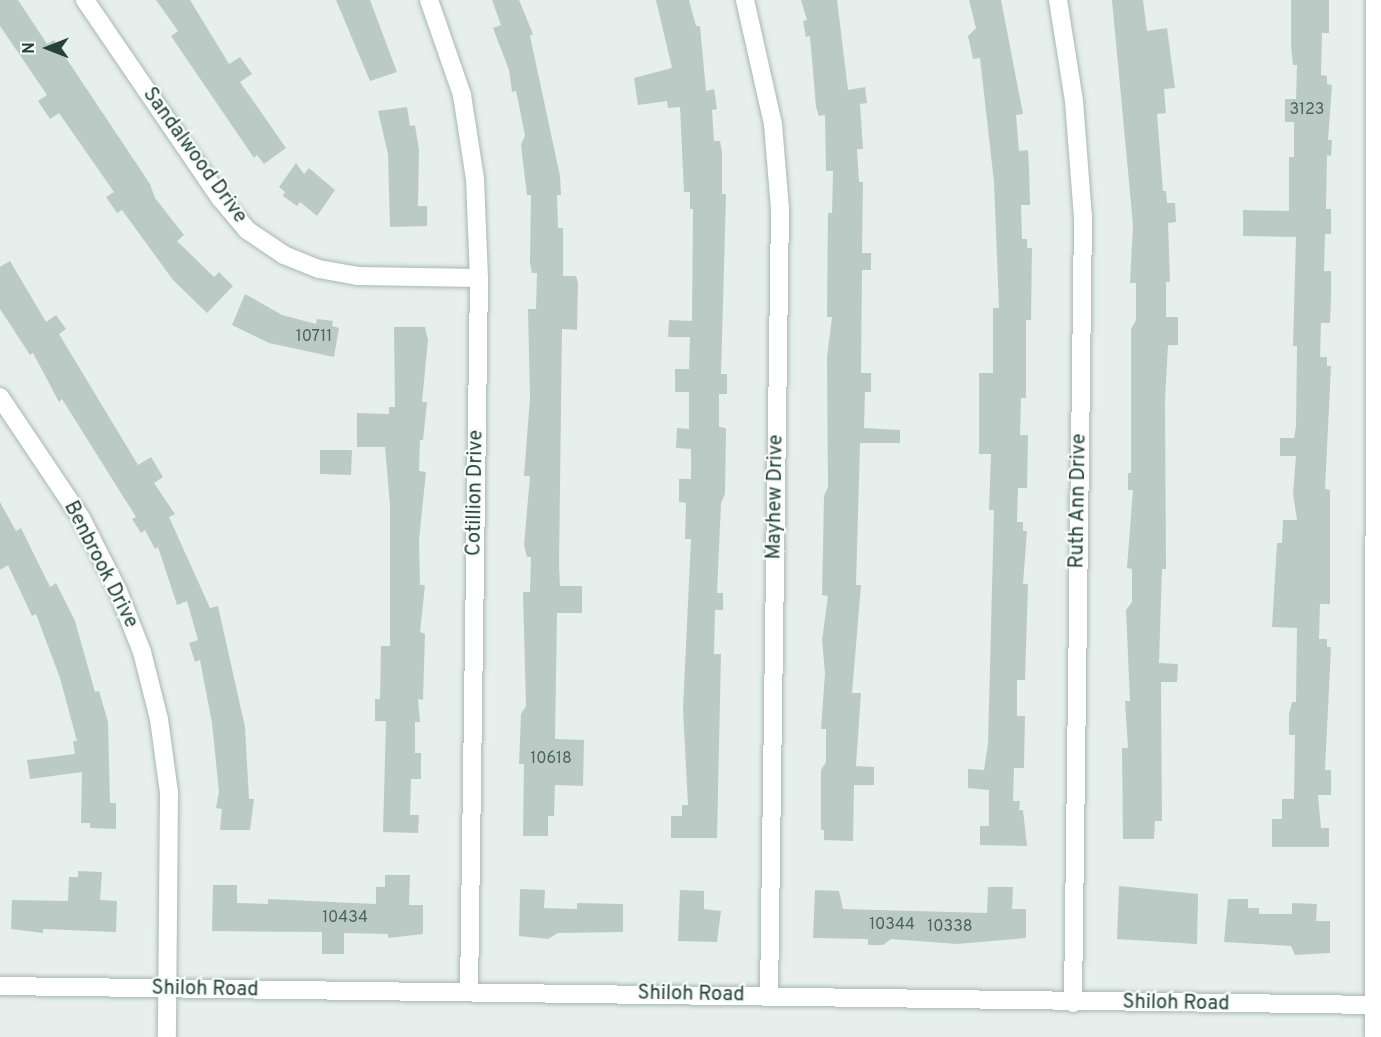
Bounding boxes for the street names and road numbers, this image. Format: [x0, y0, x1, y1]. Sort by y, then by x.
street label: Sandalwood Drive [137, 84, 251, 228]
street label: Cotillion Drive [463, 430, 489, 556]
street label: Ruth Ann Drive [1066, 433, 1092, 569]
street label: Mayhew Drive [763, 434, 789, 560]
street label: Benbrook Drive [58, 498, 142, 632]
street label: Shiloh Road [151, 977, 259, 1003]
street label: Shiloh Road [637, 982, 745, 1008]
street label: Shiloh Road [1122, 991, 1230, 1017]

